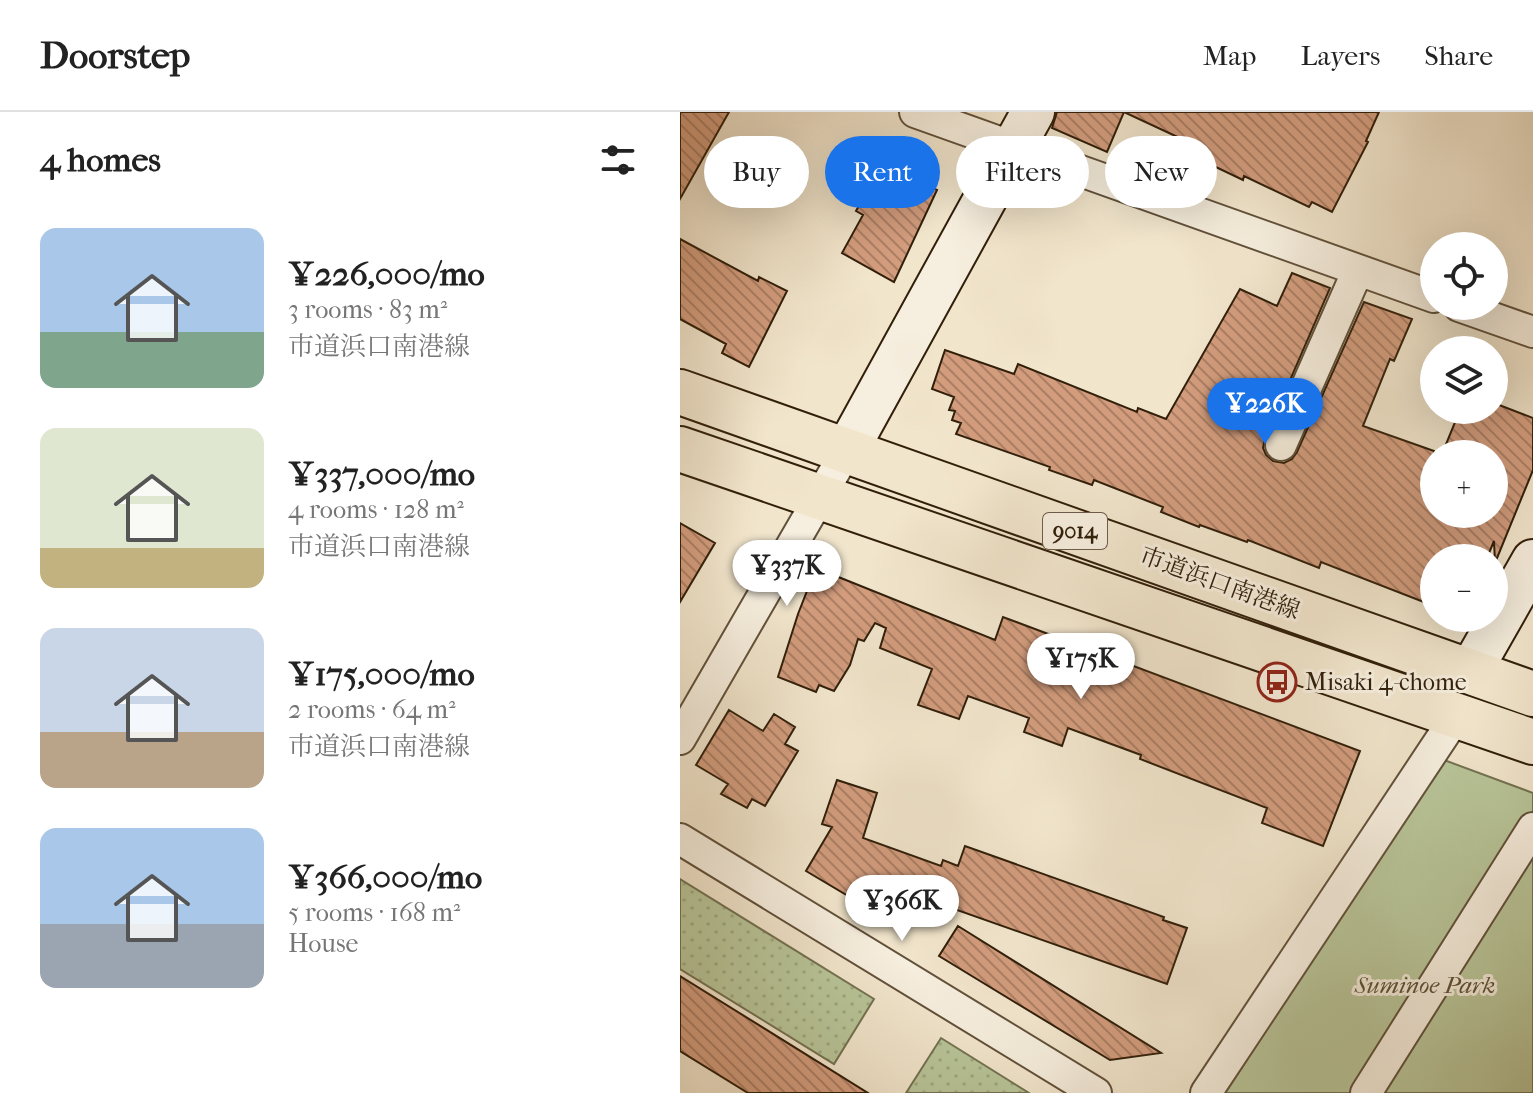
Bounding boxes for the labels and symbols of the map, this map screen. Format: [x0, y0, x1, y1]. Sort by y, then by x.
pin: ¥226K [1209, 378, 1321, 446]
road number: 9014 [1043, 513, 1107, 549]
pin: ¥337K [731, 540, 843, 608]
street label: 市道浜口南港線 [1136, 541, 1304, 625]
pin: ¥175K [1025, 633, 1137, 701]
bus stop icon: Misaki 4-chome [1256, 661, 1298, 703]
place label: Misaki 4-chome [1305, 668, 1467, 696]
pin: ¥366K [846, 875, 958, 943]
park label: Suminoe Park [1354, 971, 1495, 999]

